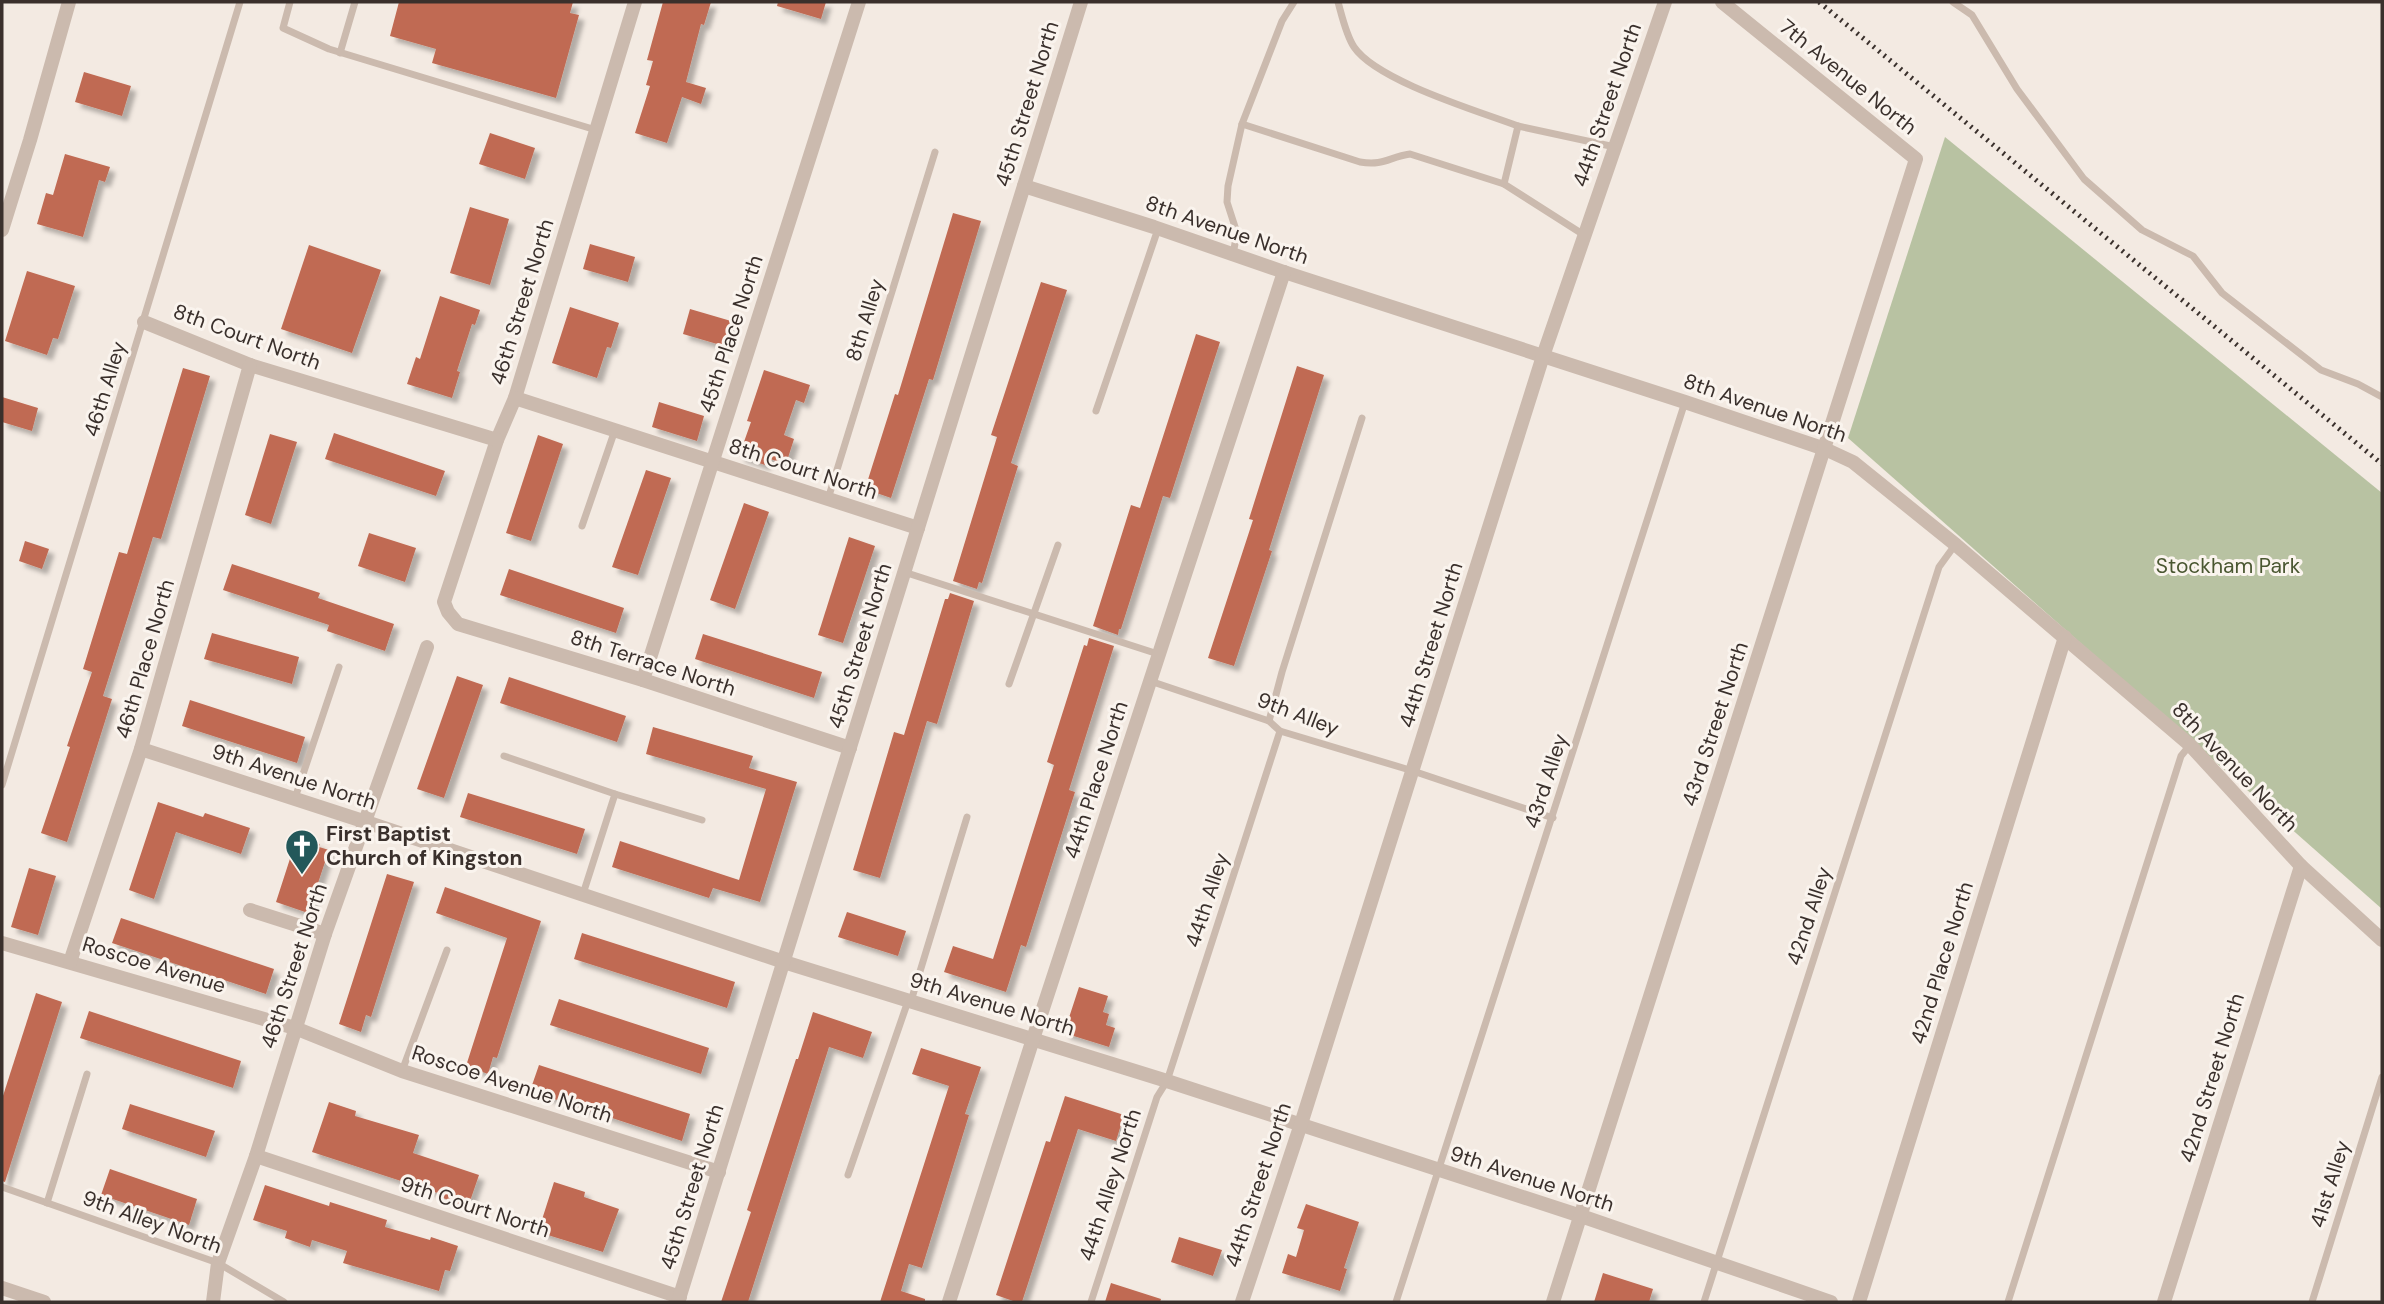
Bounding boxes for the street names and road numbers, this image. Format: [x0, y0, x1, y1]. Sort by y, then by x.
street label: 7th Avenue North [1773, 13, 1923, 141]
street label: 45th Street North [989, 18, 1065, 190]
street label: 44th Street North [1566, 19, 1648, 191]
street label: 8th Avenue North [1142, 189, 1312, 271]
street label: 46th Street North [483, 216, 561, 388]
street label: 45th Place North [692, 252, 770, 416]
street label: 8th Alley [839, 275, 891, 365]
street label: 8th Court North [169, 297, 325, 377]
street label: 46th Alley [77, 338, 133, 440]
street label: 8th Avenue North [1680, 367, 1850, 449]
street label: 8th Court North [725, 432, 881, 506]
street label: 44th Street North [1393, 559, 1469, 731]
street label: 45th Street North [822, 560, 898, 732]
street label: 46th Place North [109, 576, 181, 742]
street label: 8th Terrace North [567, 623, 739, 703]
street label: 43rd Street North [1675, 638, 1755, 810]
street label: 9th Alley [1253, 686, 1343, 743]
street label: 8th Avenue North [2166, 696, 2304, 838]
street label: 44th Place North [1057, 698, 1135, 862]
street label: 43rd Alley [1518, 730, 1575, 832]
street label: 9th Avenue North [208, 737, 380, 817]
street label: 44th Alley [1179, 849, 1236, 951]
street label: 42nd Alley [1780, 863, 1838, 969]
street label: 42nd Place North [1904, 878, 1980, 1048]
street label: 46th Street North [254, 880, 334, 1052]
street label: Roscoe Avenue [79, 930, 229, 1000]
street label: 9th Avenue North [906, 966, 1078, 1042]
street label: 42nd Street North [2173, 990, 2251, 1166]
street label: Roscoe Avenue North [408, 1038, 616, 1130]
street label: 44th Street North [1218, 1099, 1298, 1271]
street label: 45th Street North [654, 1101, 730, 1273]
street label: 44th Alley North [1072, 1105, 1148, 1265]
street label: 41st Alley [2303, 1137, 2357, 1231]
street label: 9th Avenue North [1446, 1139, 1618, 1219]
street label: 9th Court North [397, 1170, 553, 1244]
street label: 9th Alley North [79, 1184, 225, 1260]

